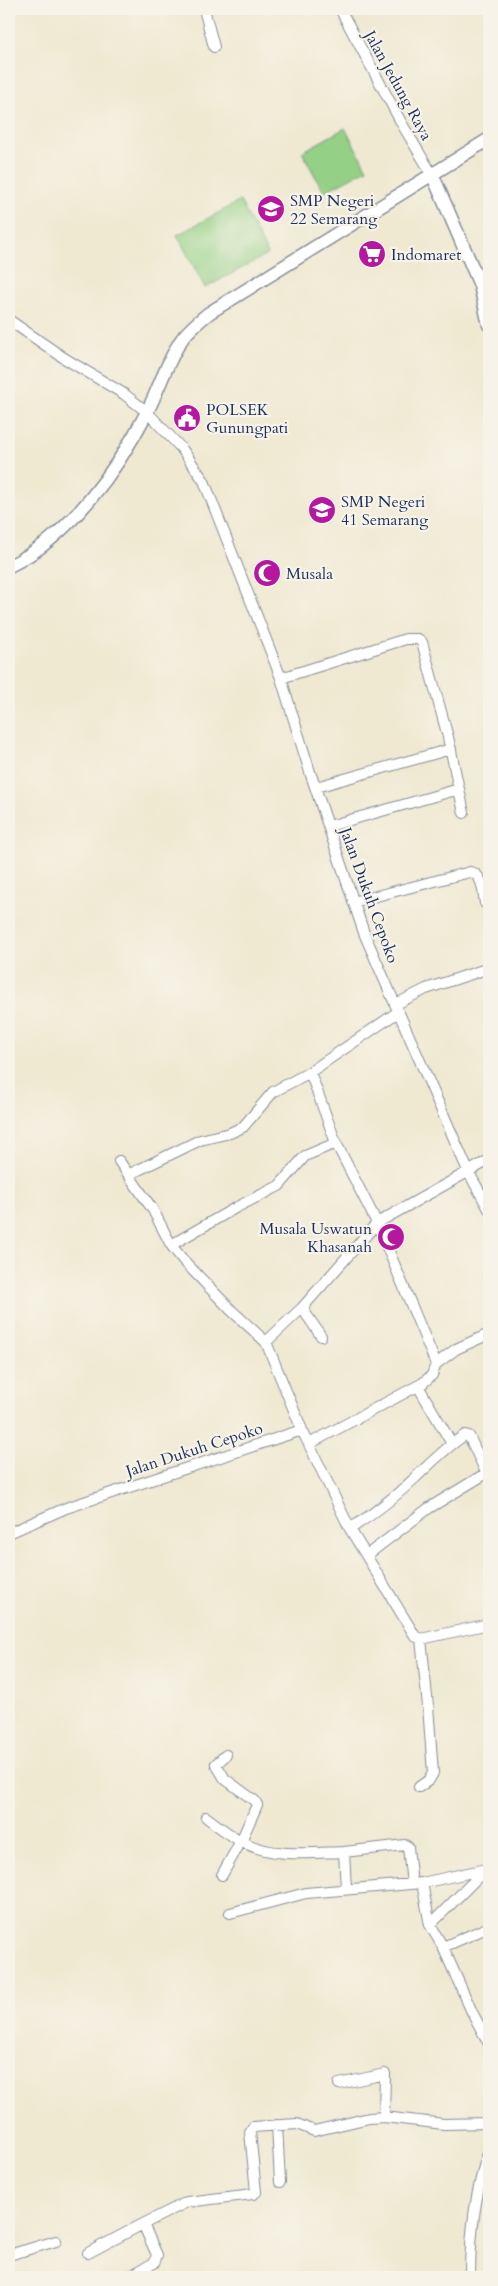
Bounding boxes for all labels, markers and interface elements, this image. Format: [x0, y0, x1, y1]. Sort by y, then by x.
street label: Jalan Jedung Raya [358, 25, 437, 144]
place label: SMP Negeri 22 Semarang [290, 190, 377, 230]
school or university icon: SMP Negeri 22 Semarang [256, 194, 286, 224]
supermarket icon: Indomaret [357, 239, 387, 269]
place label: Indomaret [391, 244, 461, 266]
place label: POLSEK Gunungpati [206, 399, 289, 439]
public building icon: POLSEK Gunungpati [172, 403, 202, 433]
place label: SMP Negeri 41 Semarang [341, 491, 428, 531]
school or university icon: SMP Negeri 41 Semarang [307, 495, 337, 525]
mosque icon: Musala [252, 558, 282, 588]
place label: Musala [286, 563, 333, 585]
street label: Jalan Dukuh Cepoko [334, 823, 404, 967]
place label: Musala Uswatun Khasanah [260, 1218, 372, 1258]
mosque icon: Musala Uswatun Khasanah [376, 1222, 406, 1252]
street label: Jalan Dukuh Cepoko [121, 1417, 266, 1483]

